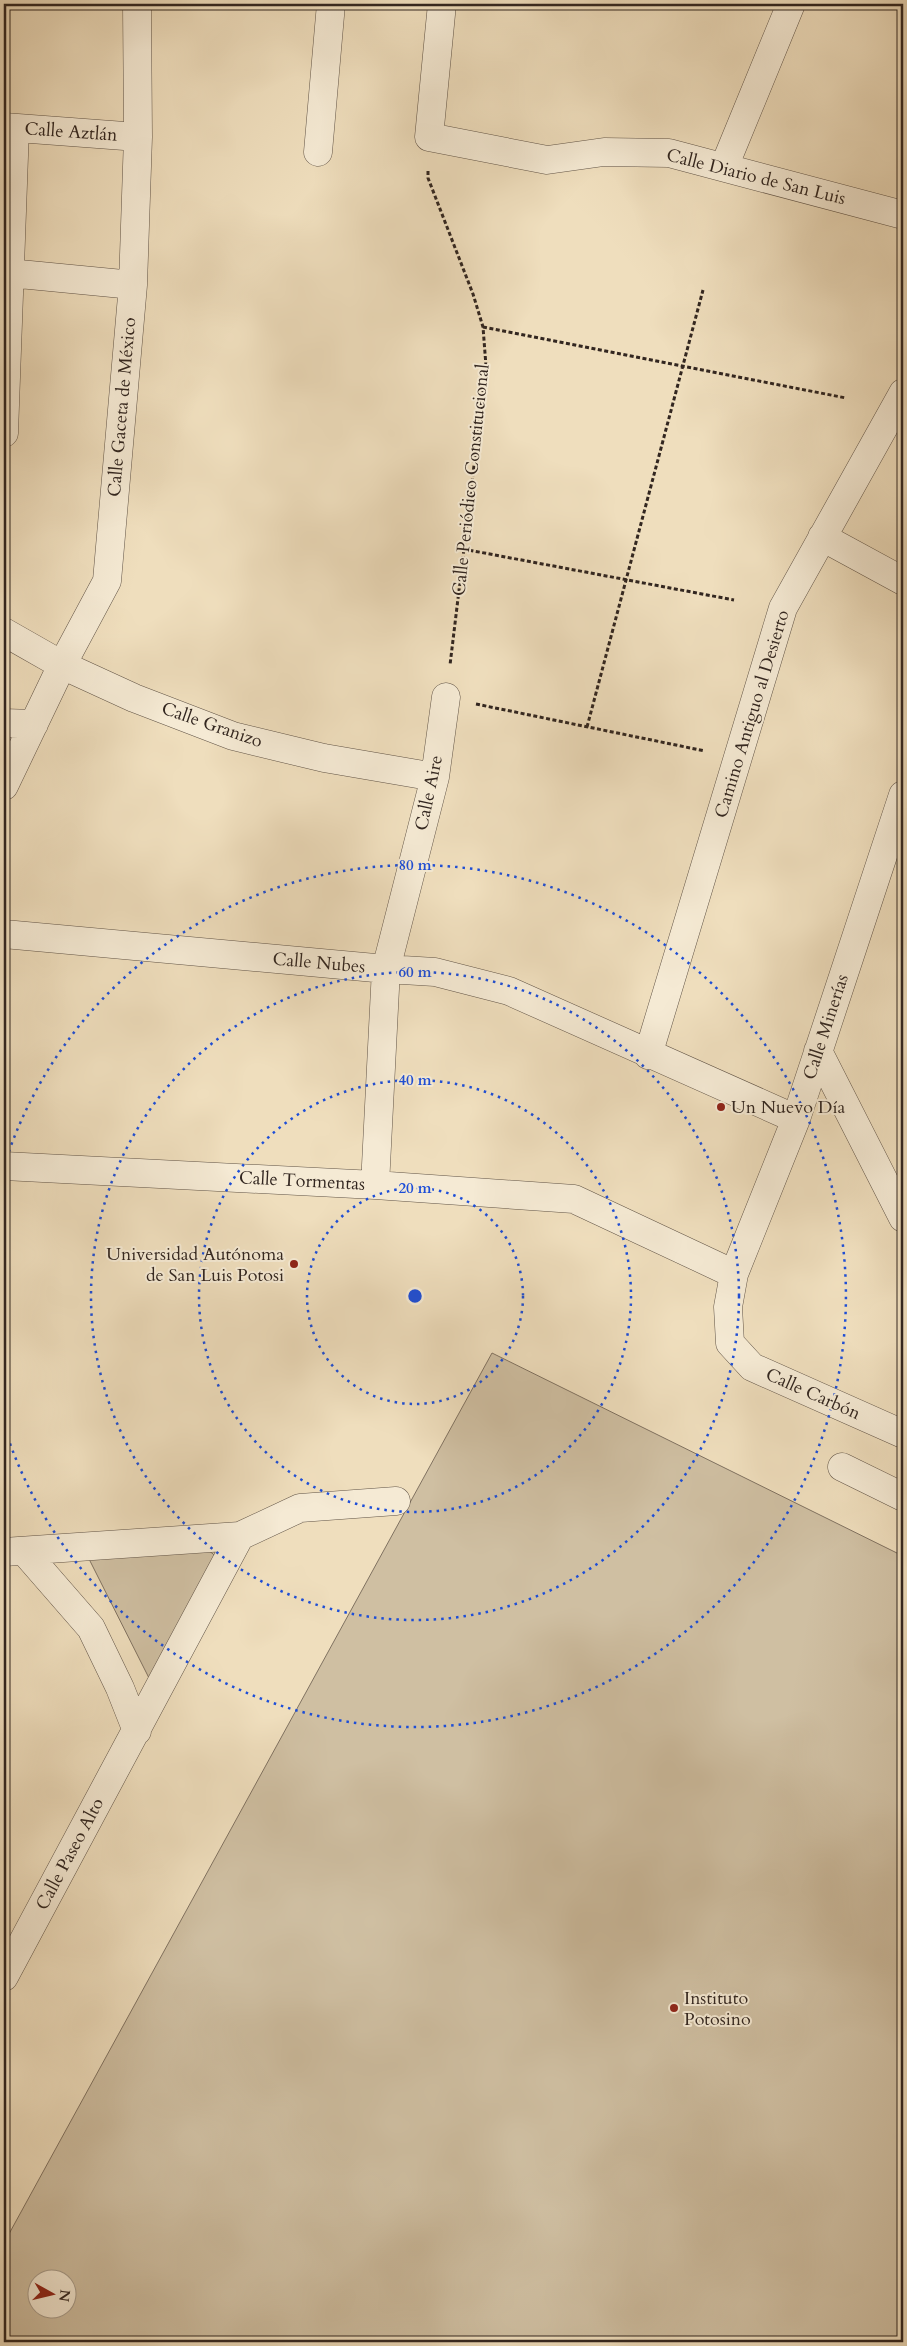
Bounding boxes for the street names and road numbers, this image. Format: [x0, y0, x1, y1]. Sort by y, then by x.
street label: Calle Aztlán [24, 116, 119, 148]
street label: Calle Diario de San Luis [664, 143, 848, 211]
street label: Calle Gaceta de México [102, 316, 142, 498]
street label: Calle Periódico Constitucional [446, 362, 496, 597]
street label: Camino Antiguo al Desierto [708, 607, 796, 821]
street label: Calle Granizo [158, 696, 266, 754]
street label: Calle Aire [409, 753, 449, 833]
street label: Calle Nubes [272, 947, 366, 979]
street label: Calle Minerías [797, 971, 855, 1083]
street label: Calle Tormentas [238, 1165, 366, 1197]
street label: Calle Carbón [762, 1362, 865, 1426]
street label: Calle Paseo Alto [30, 1793, 110, 1914]

